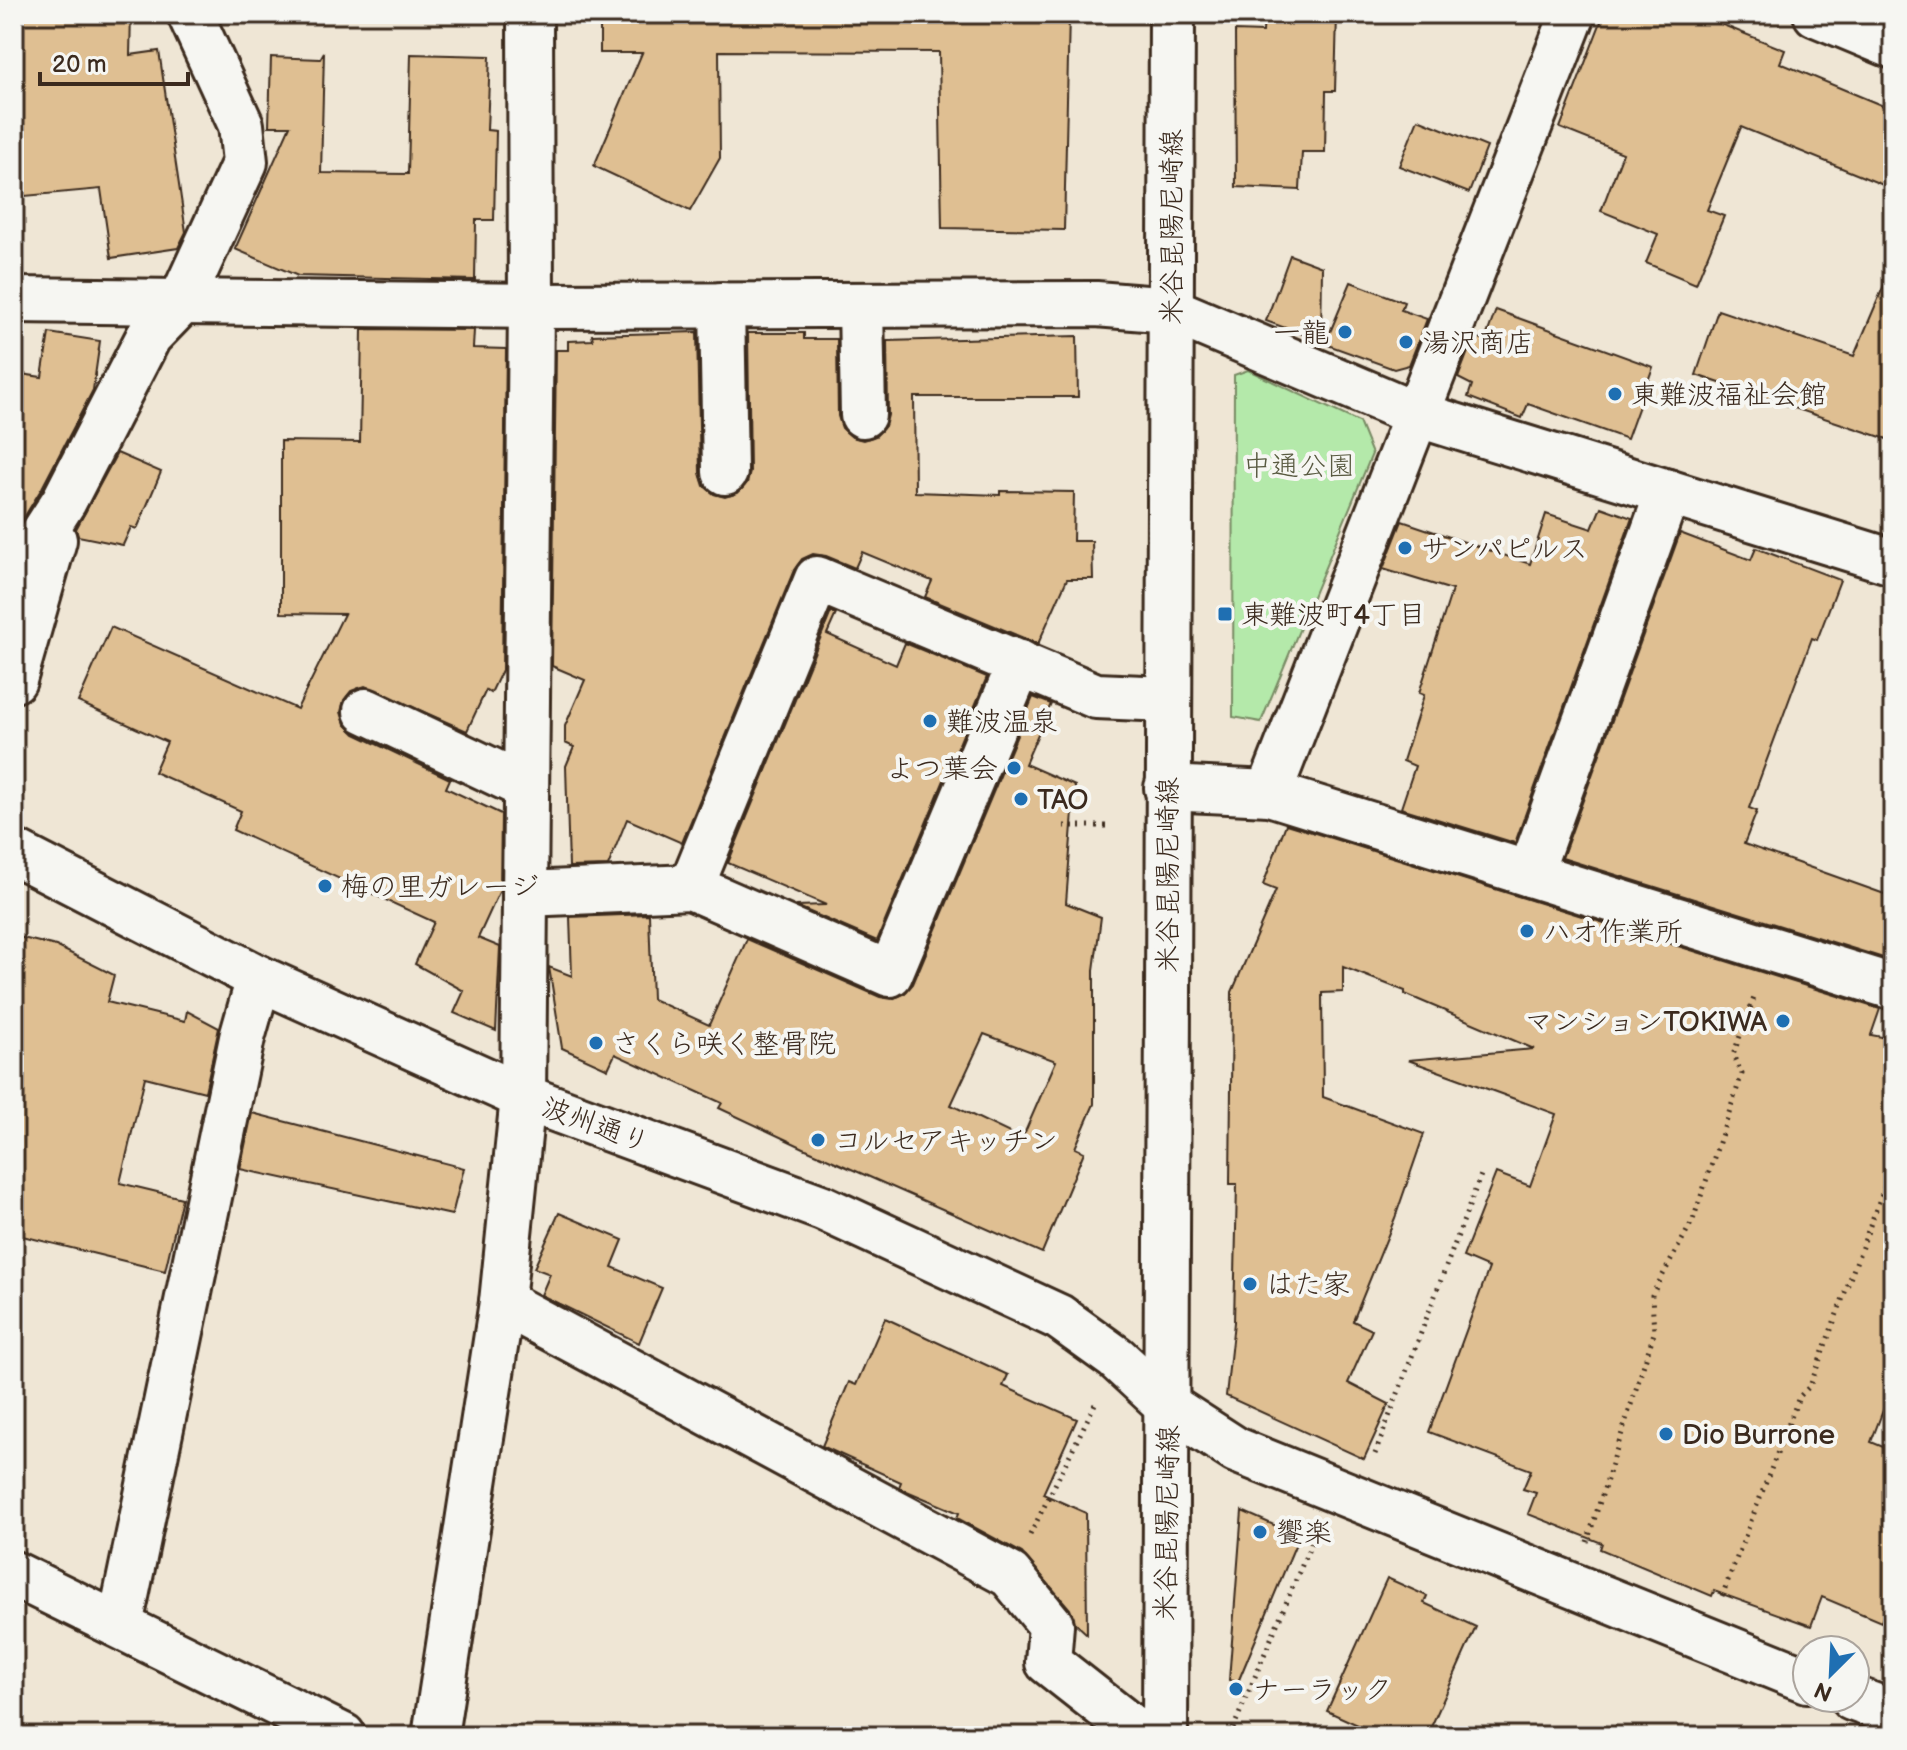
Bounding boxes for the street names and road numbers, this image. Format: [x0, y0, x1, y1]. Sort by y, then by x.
street label: 米谷昆陽尼崎線 [1156, 129, 1189, 325]
street label: 米谷昆陽尼崎線 [1152, 777, 1185, 973]
street label: 波州通り [537, 1091, 654, 1160]
street label: 米谷昆陽尼崎線 [1149, 1425, 1186, 1621]

